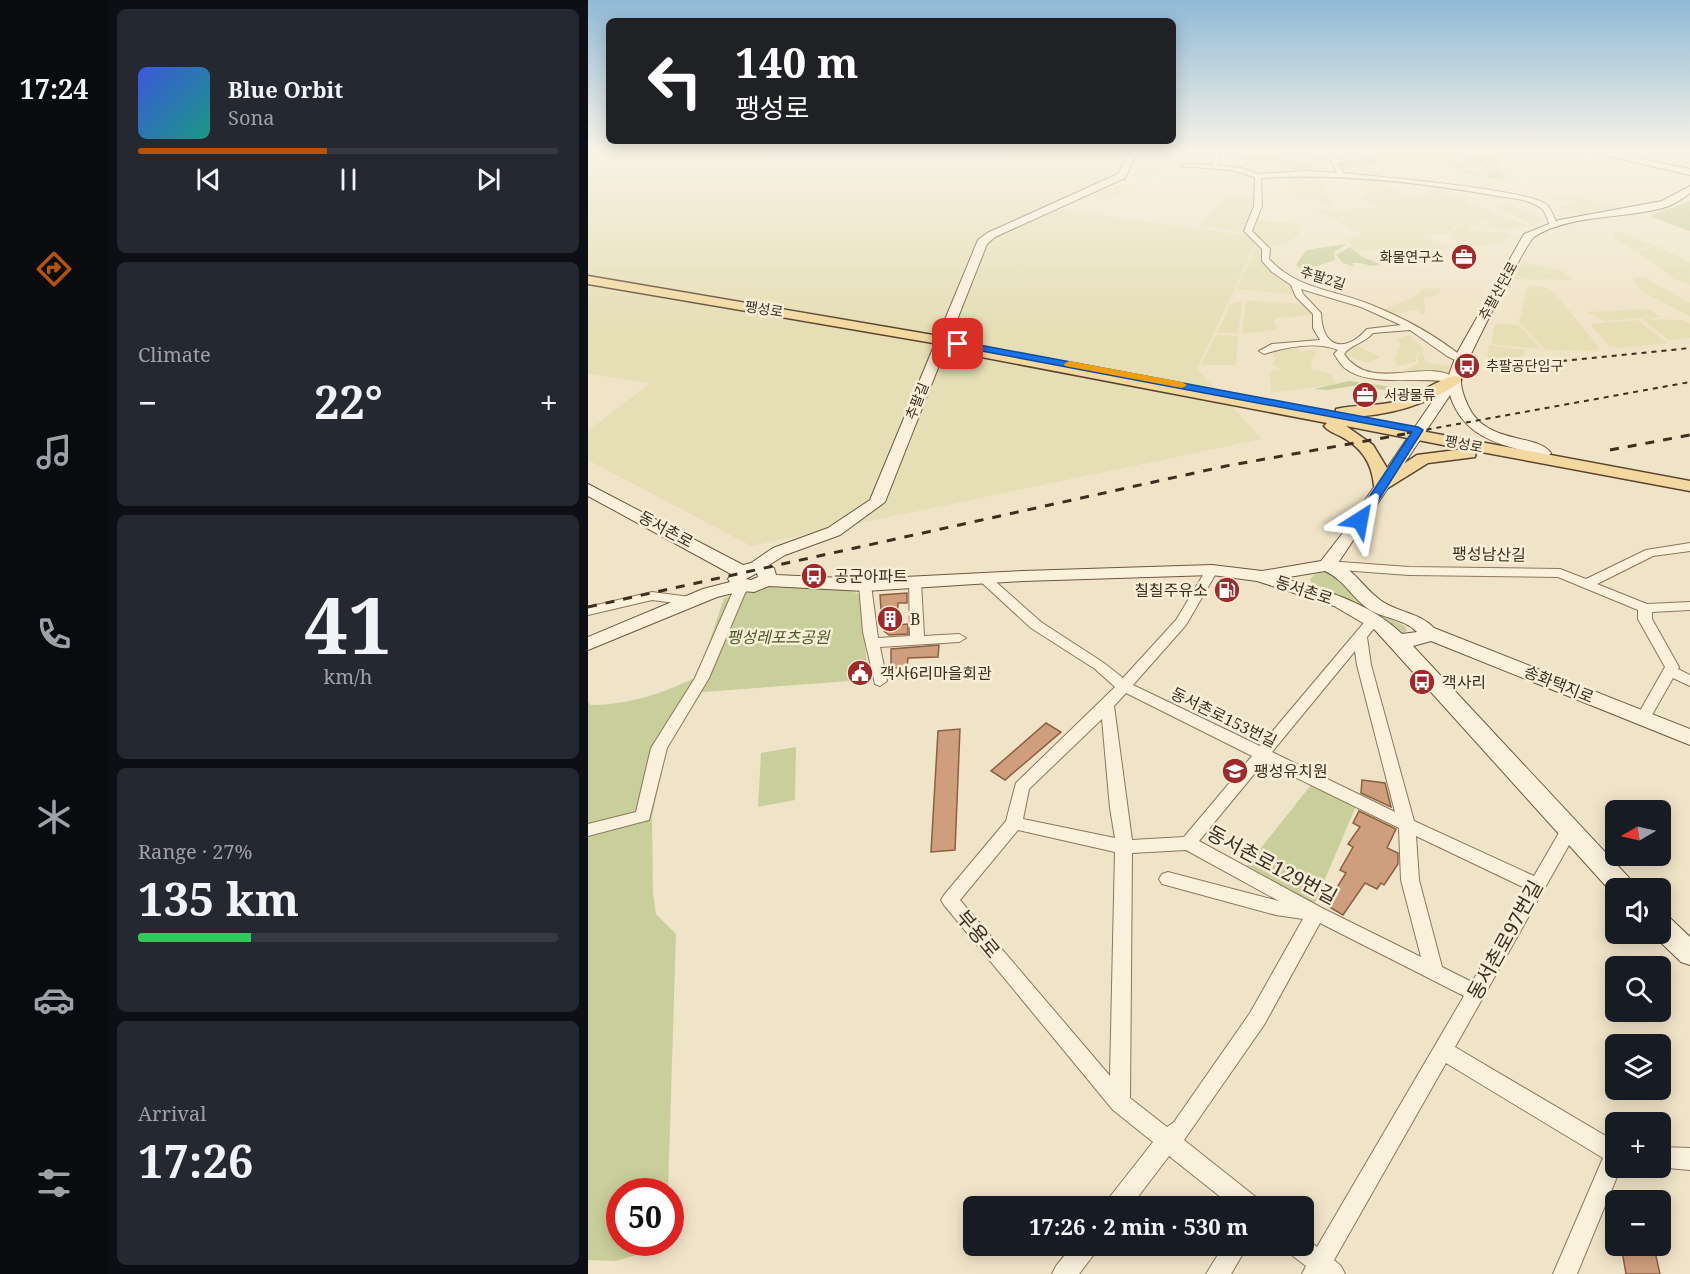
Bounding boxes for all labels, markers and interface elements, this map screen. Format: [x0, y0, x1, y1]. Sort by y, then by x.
text: 140 m [735, 33, 859, 90]
icon: left [636, 42, 714, 120]
text: 17:24 [19, 70, 89, 107]
text: Blue Orbit [228, 74, 343, 104]
text: 팽성로 [735, 89, 810, 126]
text: Sona [228, 104, 275, 131]
icon: previous [192, 163, 225, 196]
icon: pause [332, 163, 365, 196]
icon: next [472, 163, 505, 196]
office icon: 화물연구소 [1449, 242, 1479, 272]
place label: 화물연구소 [1380, 247, 1444, 266]
icon: directions [33, 248, 75, 290]
street label: 추팔산단로 [1474, 258, 1522, 324]
street label: 추팔2길 [1298, 261, 1348, 294]
street label: 팽성로 [744, 296, 785, 321]
pin [932, 318, 983, 369]
icon: arrive [941, 327, 974, 360]
text: Climate [138, 341, 211, 368]
bus stop icon: 추팔공단입구 [1452, 351, 1482, 381]
place label: 추팔공단입구 [1486, 356, 1563, 375]
text: 22° [314, 371, 383, 432]
street label: 추팔길 [900, 379, 933, 422]
text: − [138, 380, 157, 425]
text: + [540, 380, 558, 425]
office icon: 서광물류 [1350, 380, 1380, 410]
place label: 서광물류 [1384, 385, 1436, 404]
street label: 팽성로 [1443, 430, 1485, 457]
icon: music [33, 431, 75, 473]
position arrow [1328, 488, 1392, 552]
street label: 동서촌로 [635, 505, 697, 553]
street label: 팽성남산길 [1452, 542, 1526, 566]
bus stop icon: 공군아파트 [799, 561, 829, 591]
place label: 공군아파트 [834, 565, 908, 587]
street label: 동서촌로 [1273, 570, 1336, 610]
text: 41 [304, 571, 392, 677]
fuel station icon: 칠칠주유소 [1212, 575, 1242, 605]
place label: 칠칠주유소 [1134, 579, 1208, 601]
building icon: B [875, 604, 905, 634]
place label: B [910, 608, 920, 630]
icon: phone [33, 613, 75, 655]
park label: 팽성레포츠공원 [726, 626, 831, 648]
public building icon: 객사6리마을회관 [845, 658, 875, 688]
street label: 송화택지로 [1521, 660, 1597, 708]
place label: 객사6리마을회관 [880, 662, 992, 684]
text: km/h [323, 663, 373, 690]
bus stop icon: 객사리 [1407, 667, 1437, 697]
place label: 객사리 [1442, 671, 1486, 693]
street label: 동서촌로153번길 [1167, 682, 1281, 752]
school or university icon: 팽성유치원 [1220, 756, 1250, 786]
place label: 팽성유치원 [1254, 760, 1328, 782]
icon: climate [33, 796, 75, 838]
north arrow [1605, 800, 1671, 866]
map controls [1605, 800, 1671, 1256]
street label: 동서촌로129번길 [1202, 819, 1342, 910]
text: Range · 27% [138, 838, 252, 865]
text: 135 km [138, 868, 299, 929]
street label: 동서촌로97번길 [1461, 875, 1549, 1004]
button: sound [1605, 878, 1671, 944]
street label: 부용로 [950, 904, 1006, 964]
button: search [1605, 956, 1671, 1022]
icon: car [33, 979, 75, 1021]
button: layers [1605, 1034, 1671, 1100]
text: Arrival [138, 1100, 206, 1127]
button: + [1605, 1112, 1671, 1178]
text: 17:26 [138, 1130, 253, 1191]
icon: filters [33, 1162, 75, 1204]
speed limit sign: 50 [606, 1178, 684, 1256]
button: − [1605, 1190, 1671, 1256]
text: 17:26 · 2 min · 530 m [1029, 1211, 1248, 1241]

